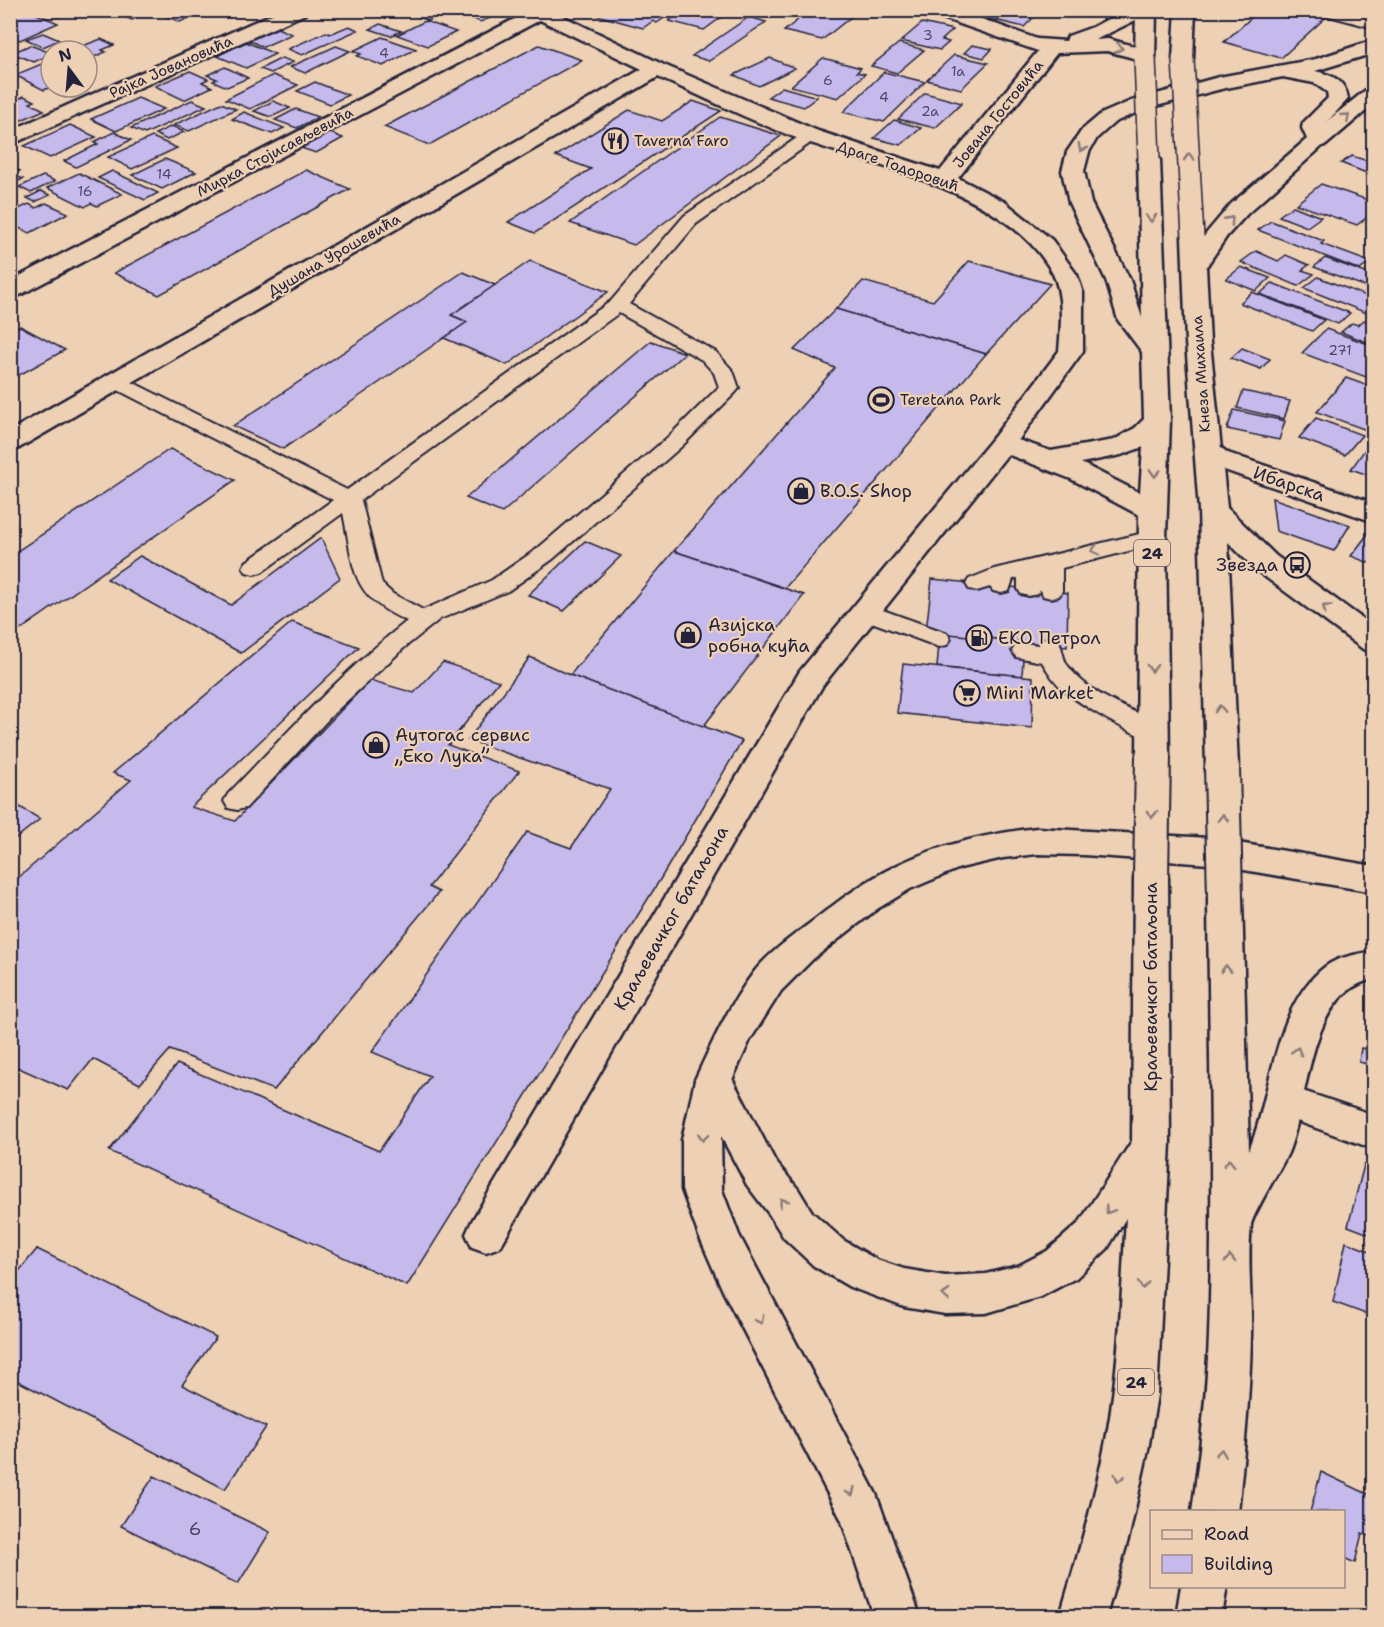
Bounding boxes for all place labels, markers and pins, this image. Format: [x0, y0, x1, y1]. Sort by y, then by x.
restaurant icon: Taverna Faro [600, 126, 630, 156]
place label: Taverna Faro [634, 131, 729, 151]
sports icon: Teretana Park [866, 385, 896, 415]
place label: Teretana Park [900, 390, 1001, 410]
shop icon: B.O.S. Shop [786, 476, 816, 506]
place label: B.O.S. Shop [820, 479, 912, 503]
bus stop icon: Звезда [1282, 550, 1312, 580]
place label: Звезда [1216, 553, 1278, 577]
place label: Азијска робна кућа [708, 613, 810, 658]
shop icon: Азијска робна кућа [673, 620, 703, 650]
fuel station icon: ЕКО Петрол [964, 623, 994, 653]
place label: ЕКО Петрол [998, 626, 1101, 650]
supermarket icon: Mini Market [952, 678, 982, 708]
place label: Mini Market [986, 681, 1094, 705]
place label: Аутогас сервис „Еко Лука” [394, 723, 530, 768]
shop icon: Аутогас сервис „Еко Лука” [361, 730, 391, 760]

